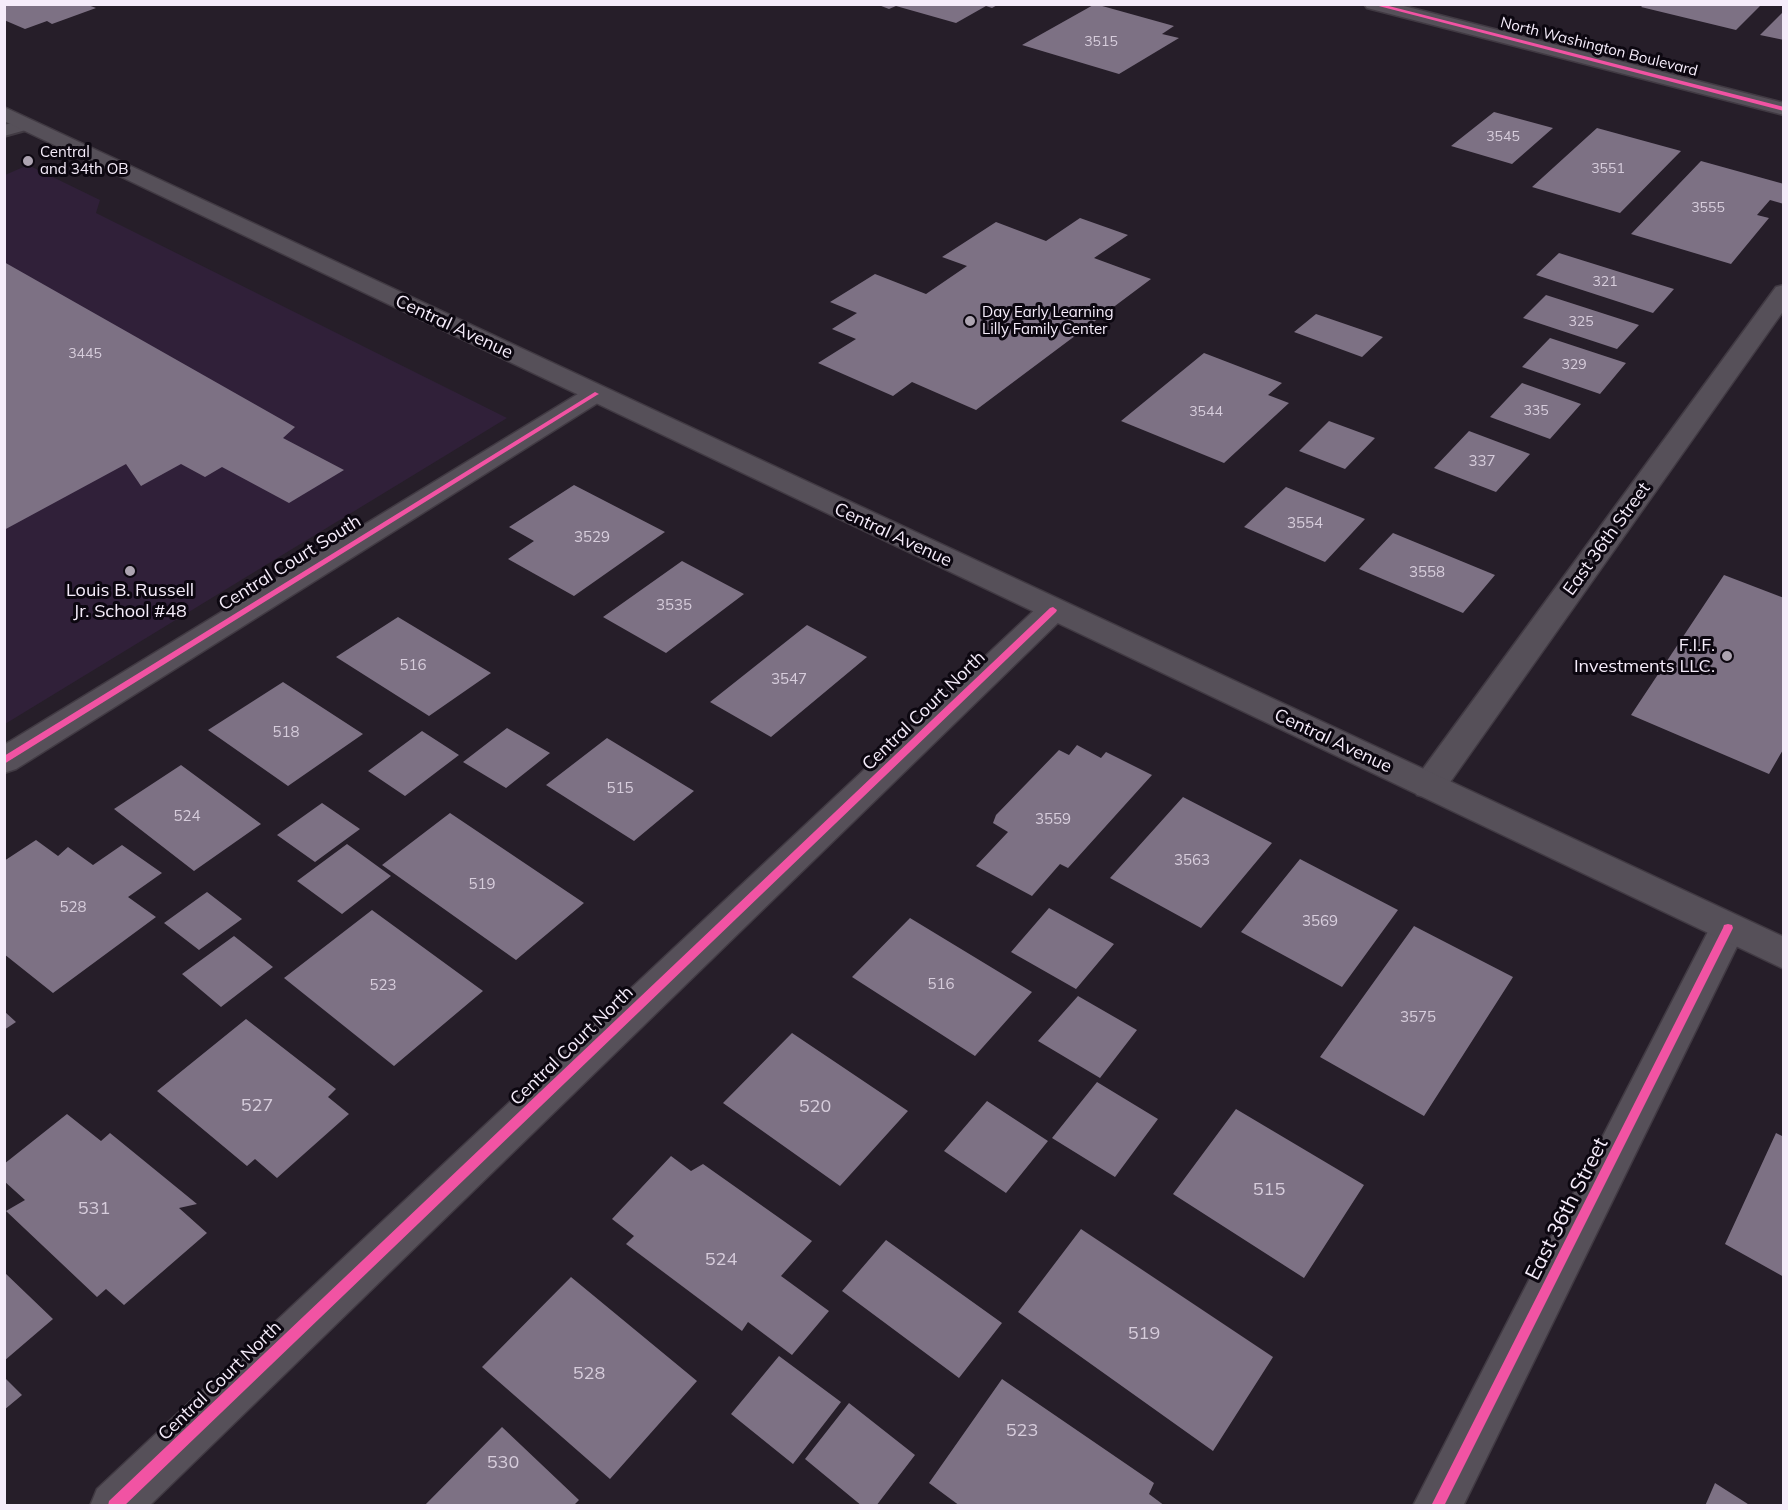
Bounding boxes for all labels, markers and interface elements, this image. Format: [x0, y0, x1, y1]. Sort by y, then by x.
street label: North Washington Boulevard [1498, 14, 1700, 80]
house number: 3515 [1084, 34, 1118, 50]
house number: 3545 [1486, 129, 1520, 145]
place label: Central and 34th OB [40, 143, 128, 178]
marker: Central and 34th OB [21, 154, 35, 168]
house number: 3551 [1591, 161, 1625, 177]
house number: 3555 [1691, 200, 1725, 216]
house number: 321 [1592, 274, 1618, 290]
street label: Central Avenue [392, 290, 516, 364]
place label: Day Early Learning Lilly Family Center [982, 303, 1114, 338]
marker: Day Early Learning Lilly Family Center [963, 314, 977, 328]
house number: 325 [1568, 314, 1594, 330]
house number: 3445 [68, 346, 102, 362]
house number: 329 [1561, 357, 1587, 373]
house number: 335 [1523, 403, 1549, 419]
house number: 3544 [1189, 404, 1223, 420]
house number: 337 [1469, 452, 1495, 470]
street label: East 36th Street [1559, 478, 1655, 600]
street label: Central Avenue [831, 498, 955, 572]
street label: Central Court South [215, 510, 365, 616]
house number: 3554 [1287, 514, 1323, 532]
house number: 3529 [574, 528, 610, 546]
house number: 3558 [1409, 563, 1445, 581]
marker: Louis B. Russell Jr. School #48 [123, 564, 137, 578]
place label: Louis B. Russell Jr. School #48 [66, 580, 194, 622]
house number: 3535 [656, 596, 692, 614]
place label: F.I.F. Investments LLC. [1574, 635, 1715, 678]
street label: Central Court North [858, 647, 990, 775]
marker: F.I.F. Investments LLC. [1720, 649, 1734, 663]
house number: 516 [400, 656, 426, 674]
house number: 3547 [771, 670, 807, 688]
street label: Central Avenue [1271, 704, 1395, 778]
house number: 518 [273, 723, 299, 741]
house number: 515 [607, 779, 633, 797]
house number: 524 [174, 807, 200, 825]
house number: 3559 [1035, 810, 1071, 828]
house number: 3563 [1174, 851, 1210, 869]
house number: 519 [469, 875, 495, 893]
house number: 528 [60, 898, 86, 916]
house number: 3569 [1302, 912, 1338, 930]
house number: 516 [928, 975, 954, 993]
house number: 523 [370, 976, 396, 994]
street label: Central Court North [506, 982, 638, 1110]
house number: 3575 [1400, 1008, 1436, 1026]
house number: 527 [241, 1095, 273, 1117]
house number: 520 [799, 1096, 831, 1118]
street label: East 36th Street [1520, 1134, 1614, 1284]
house number: 515 [1253, 1179, 1285, 1201]
house number: 531 [78, 1198, 110, 1220]
house number: 524 [705, 1249, 737, 1271]
street label: Central Court North [154, 1317, 286, 1445]
house number: 519 [1128, 1323, 1160, 1345]
house number: 528 [573, 1363, 605, 1385]
house number: 523 [1006, 1420, 1038, 1442]
house number: 530 [487, 1452, 519, 1474]

